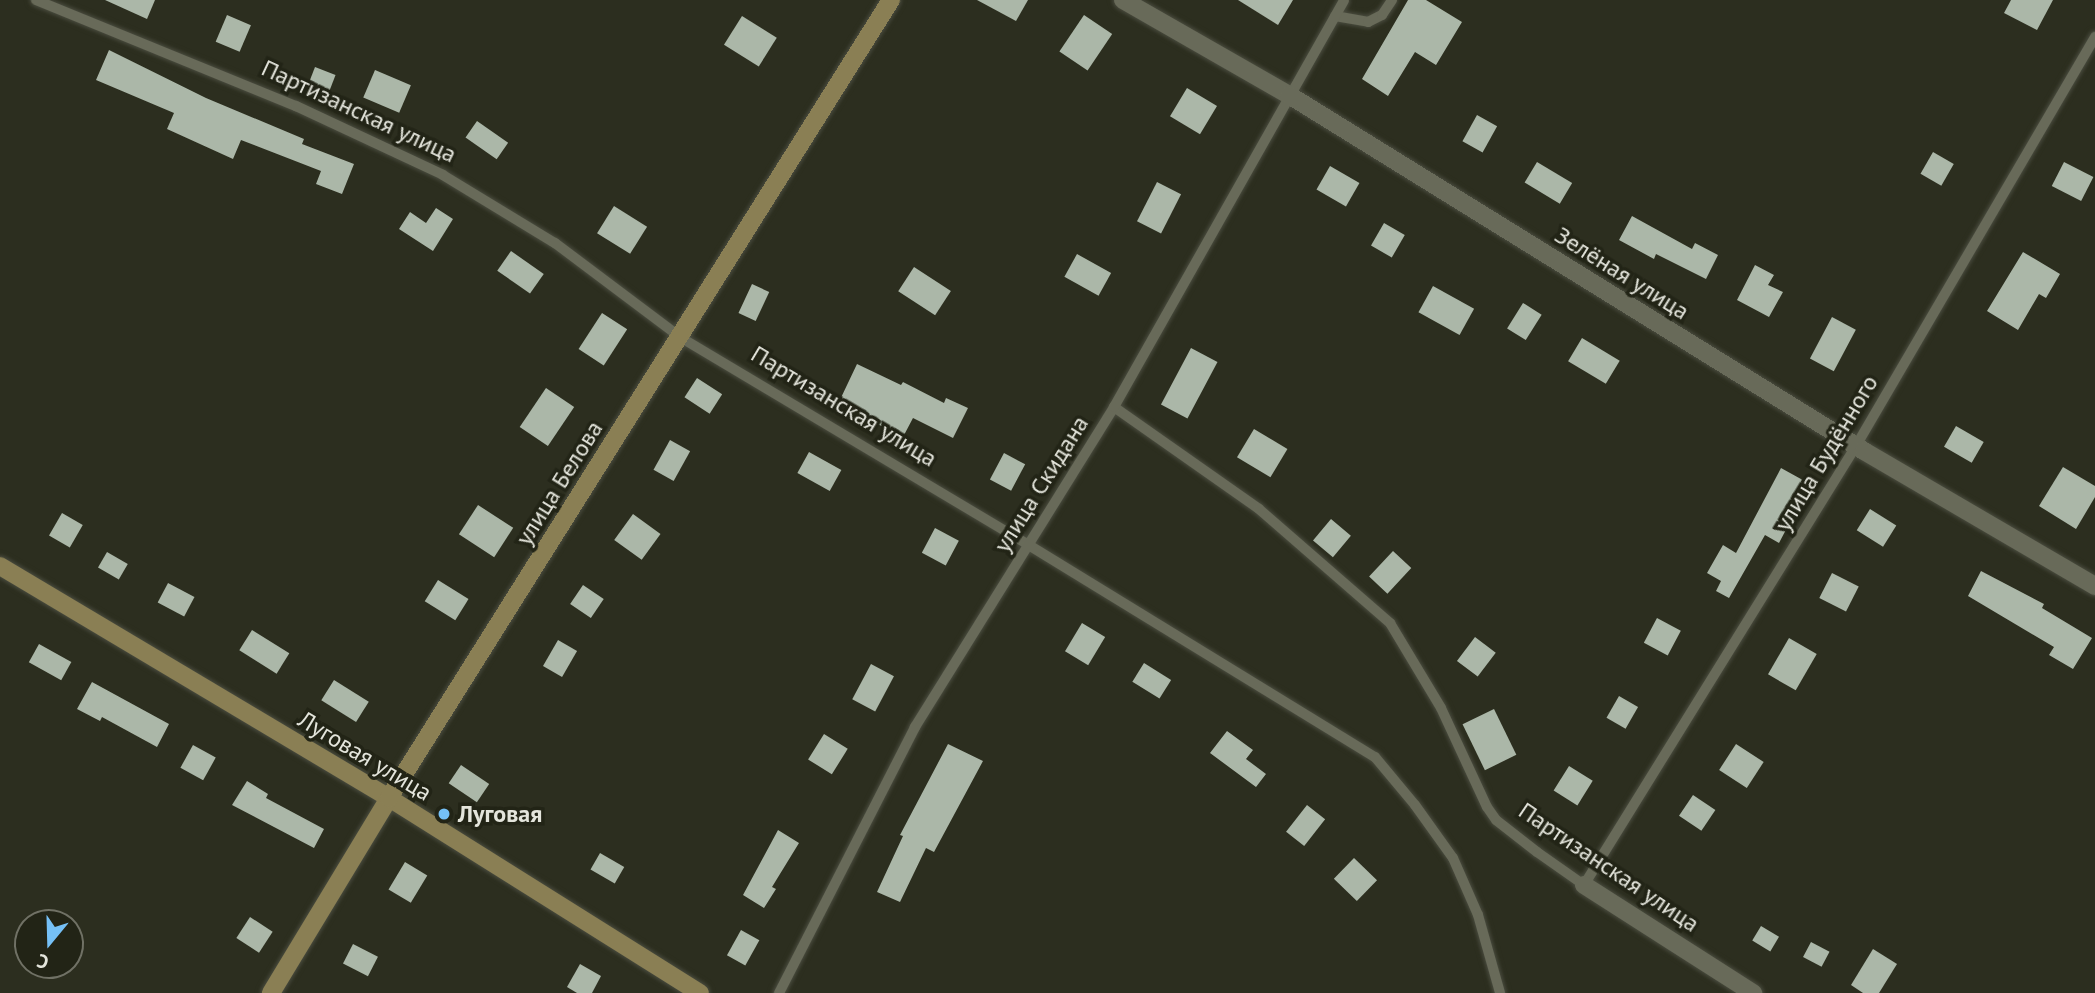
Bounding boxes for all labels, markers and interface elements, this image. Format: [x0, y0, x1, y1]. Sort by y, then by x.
street label: Партизанская улица [257, 53, 461, 169]
street label: Зелёная улица [1550, 220, 1694, 326]
street label: Партизанская улица [746, 339, 942, 473]
street label: улица Будённого [1768, 370, 1884, 536]
street label: улица Скидана [988, 410, 1094, 558]
street label: улица Белова [509, 416, 609, 550]
street label: Луговая улица [293, 705, 437, 807]
street label: Партизанская улица [1513, 796, 1705, 938]
place label: Луговая [458, 800, 542, 828]
marker: Луговая [436, 806, 452, 822]
north arrow [14, 909, 84, 979]
text: С [34, 949, 52, 975]

